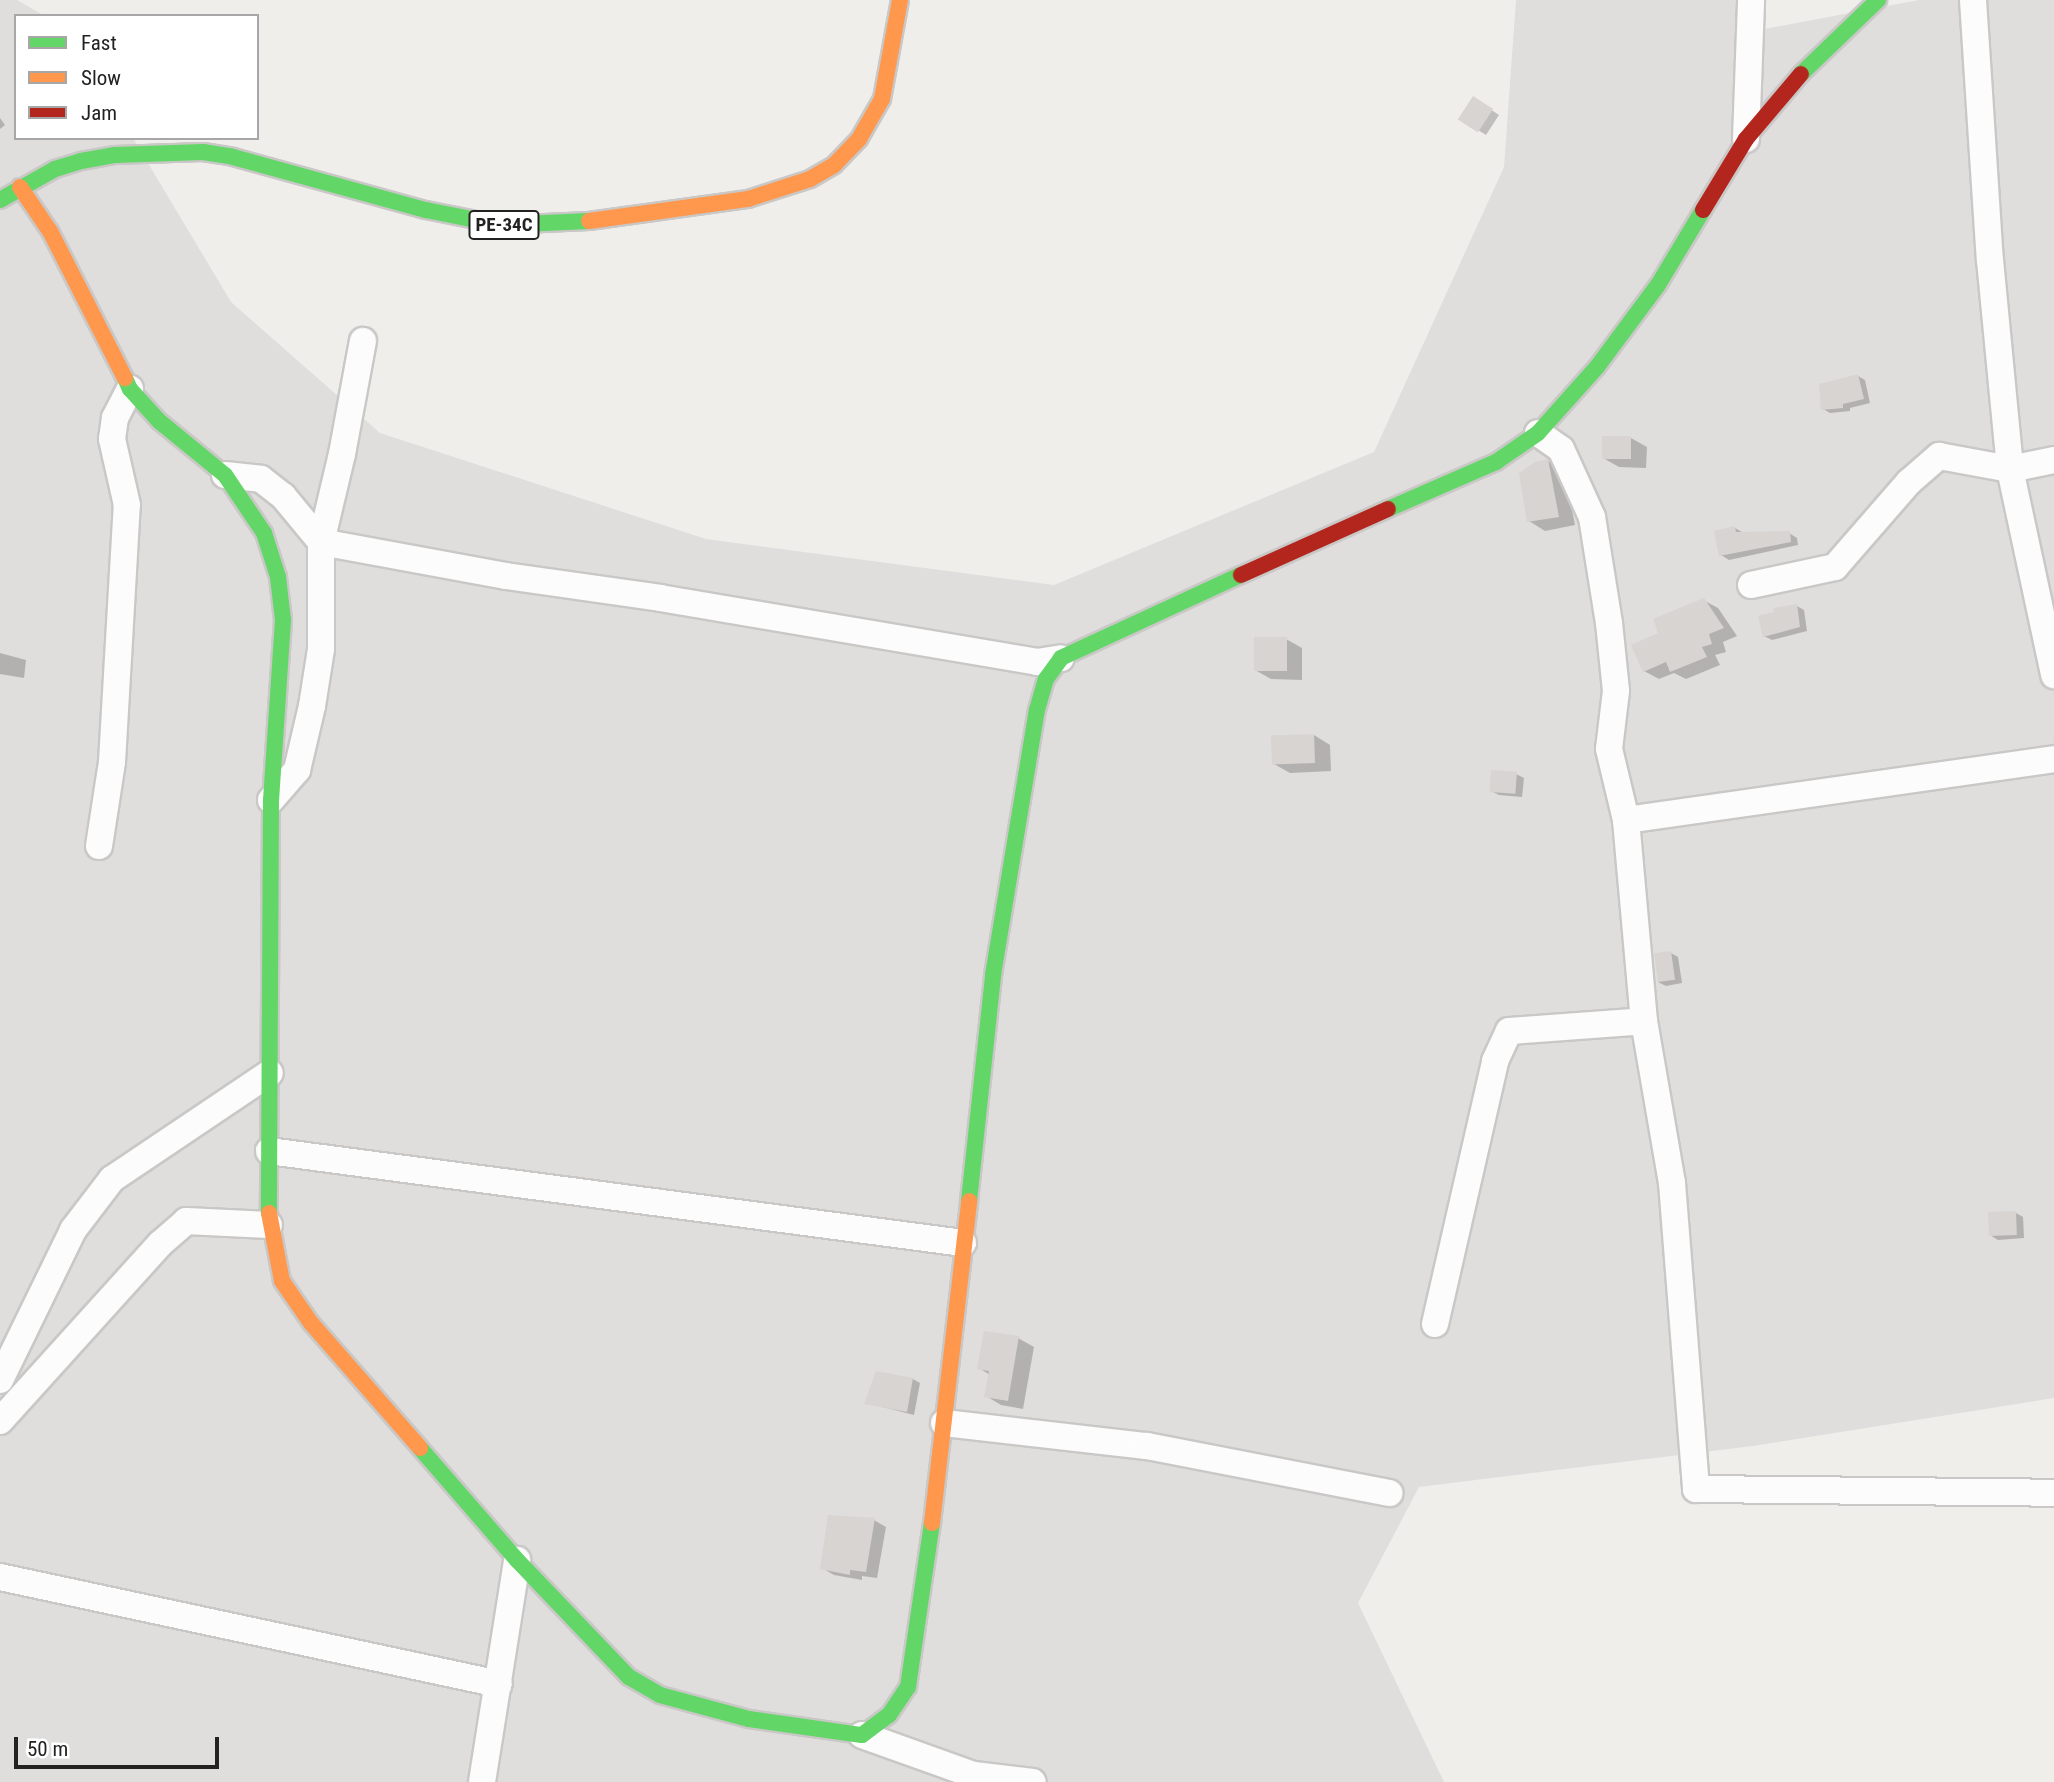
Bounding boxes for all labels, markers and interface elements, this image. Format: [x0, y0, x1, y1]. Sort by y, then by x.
legend [14, 14, 259, 140]
text: Fast [81, 31, 117, 55]
text: Slow [81, 66, 121, 90]
text: Jam [81, 101, 117, 125]
road number: PE-34C [467, 210, 541, 241]
scale bar [18, 1722, 222, 1766]
text: 50 m [27, 1737, 68, 1761]

